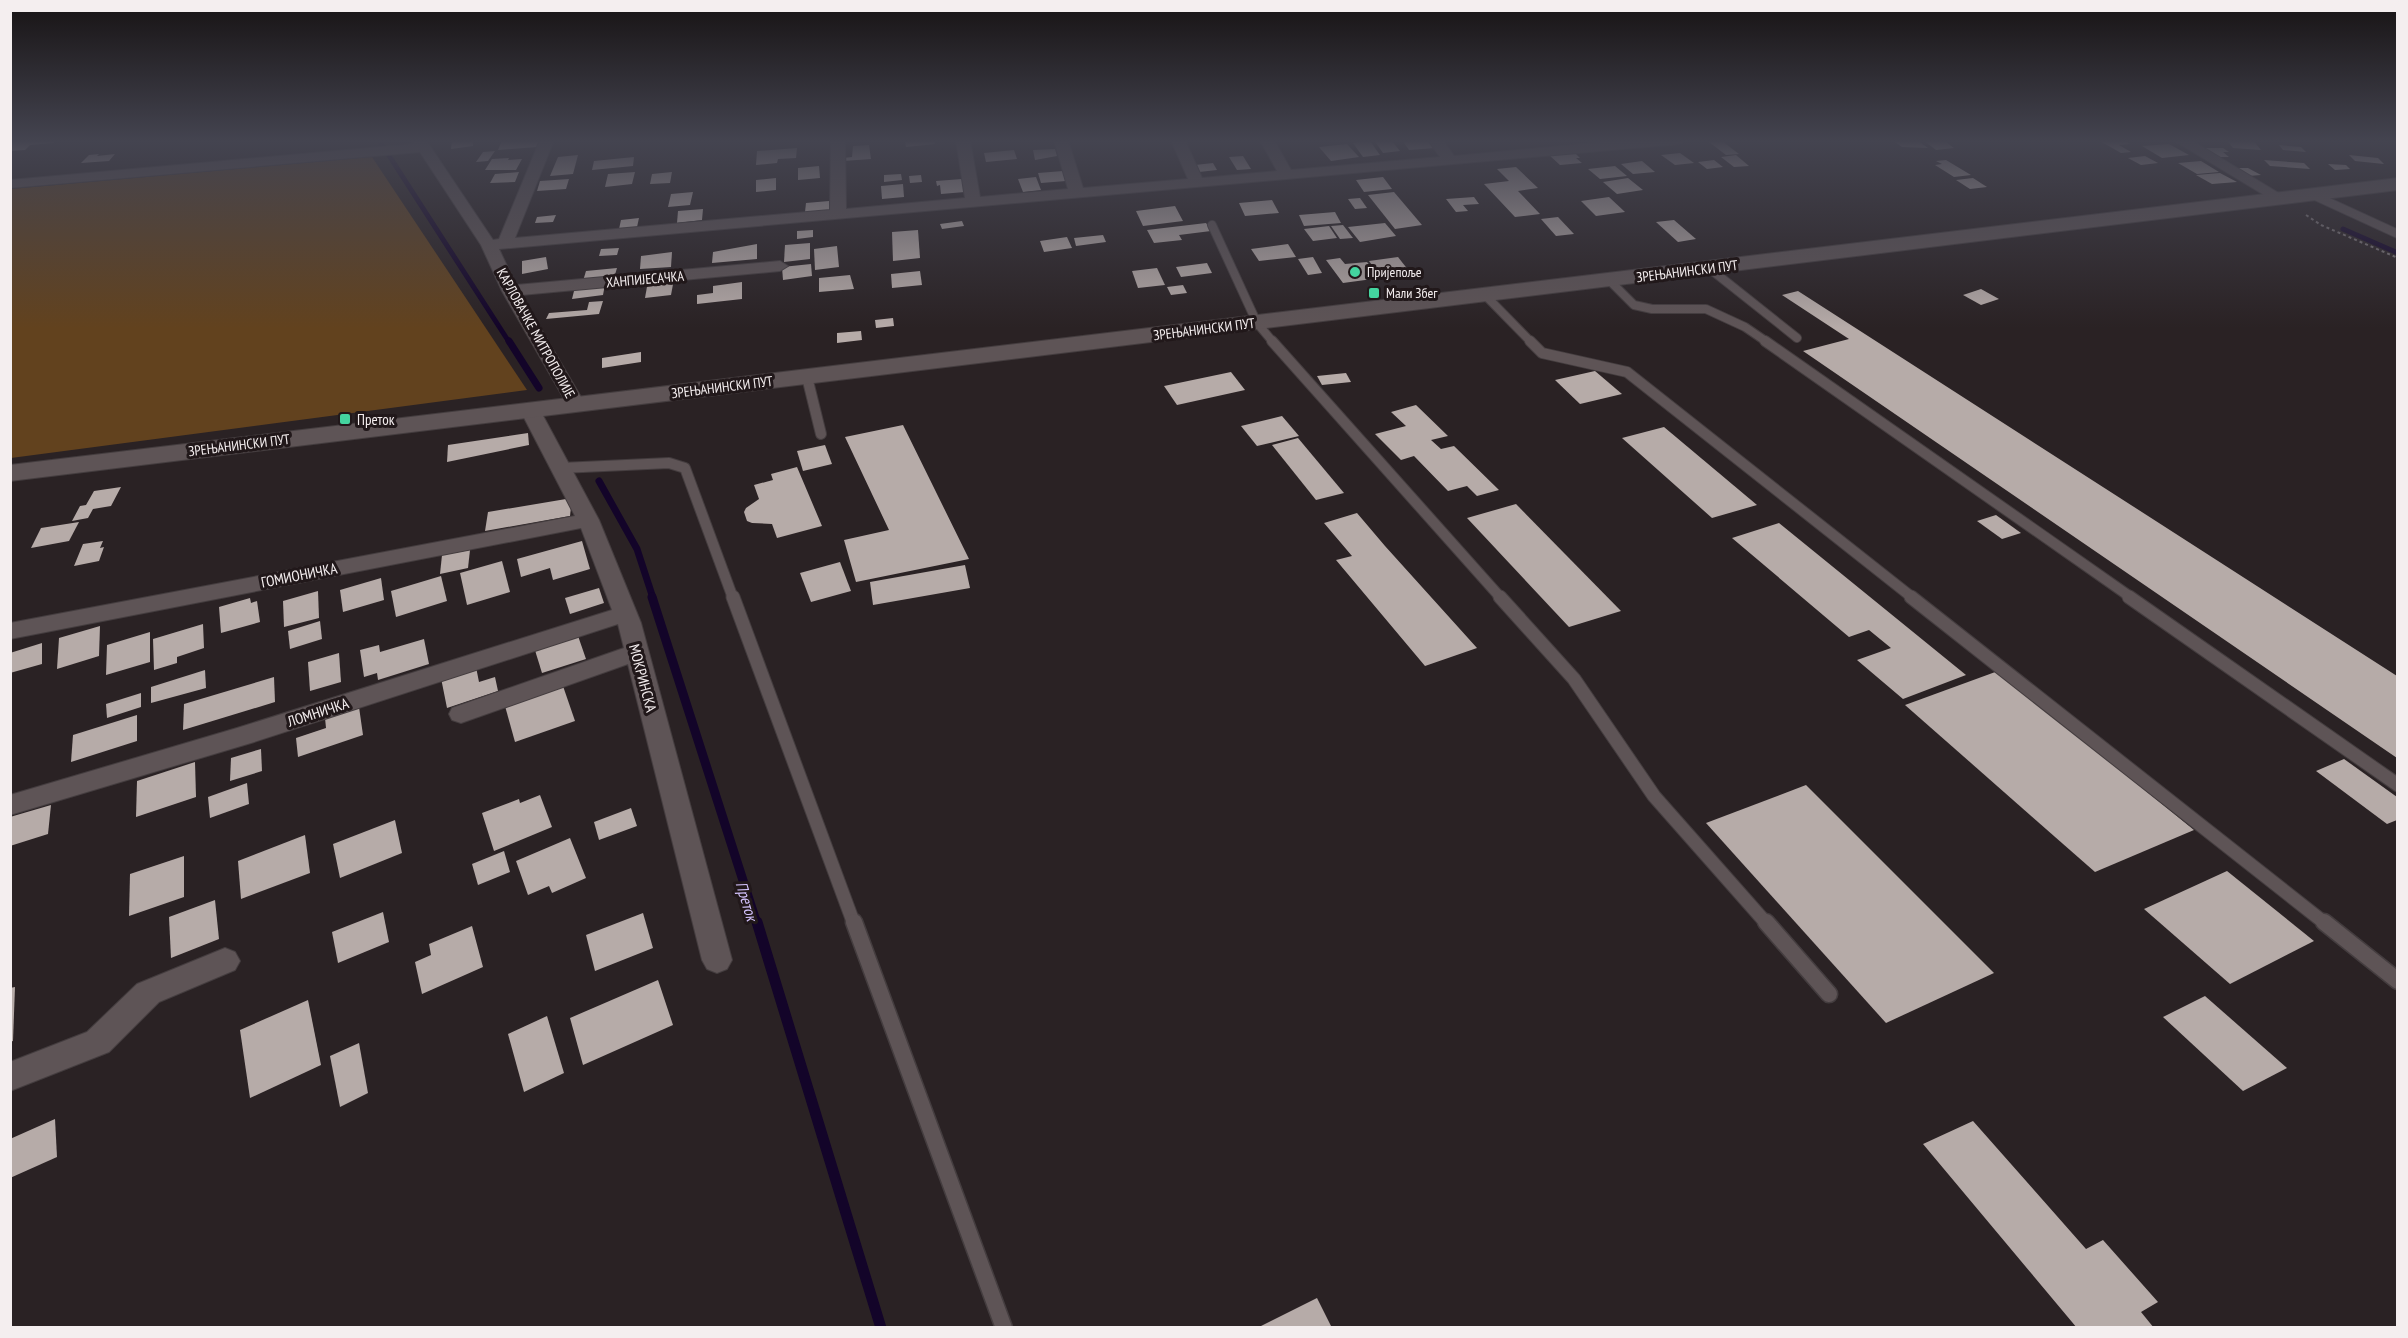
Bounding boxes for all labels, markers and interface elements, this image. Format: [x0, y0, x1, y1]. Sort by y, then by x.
street label: ЗРЕЊАНИНСКИ ПУТ [1635, 256, 1740, 286]
place label: Пријепоље [1367, 263, 1422, 281]
street label: КАРЛОВАЧКЕ МИТРОПОЛИЈЕ [493, 265, 579, 401]
marker: Пријепоље [1348, 265, 1362, 279]
street label: ХАНПИЈЕСАЧКА [605, 267, 685, 291]
place label: Мали Збег [1386, 284, 1438, 302]
marker: Мали Збег [1367, 286, 1381, 300]
street label: ЗРЕЊАНИНСКИ ПУТ [1152, 314, 1257, 344]
street label: ЗРЕЊАНИНСКИ ПУТ [670, 372, 775, 402]
place label: Преток [357, 410, 395, 429]
marker: Преток [338, 412, 352, 426]
street label: ЗРЕЊАНИНСКИ ПУТ [187, 430, 292, 460]
street label: ГОМИОНИЧКА [259, 558, 340, 592]
street label: МОКРИНСКА [625, 642, 661, 715]
street label: ЛОМНИЧКА [284, 693, 352, 731]
water label: Преток [732, 879, 763, 925]

